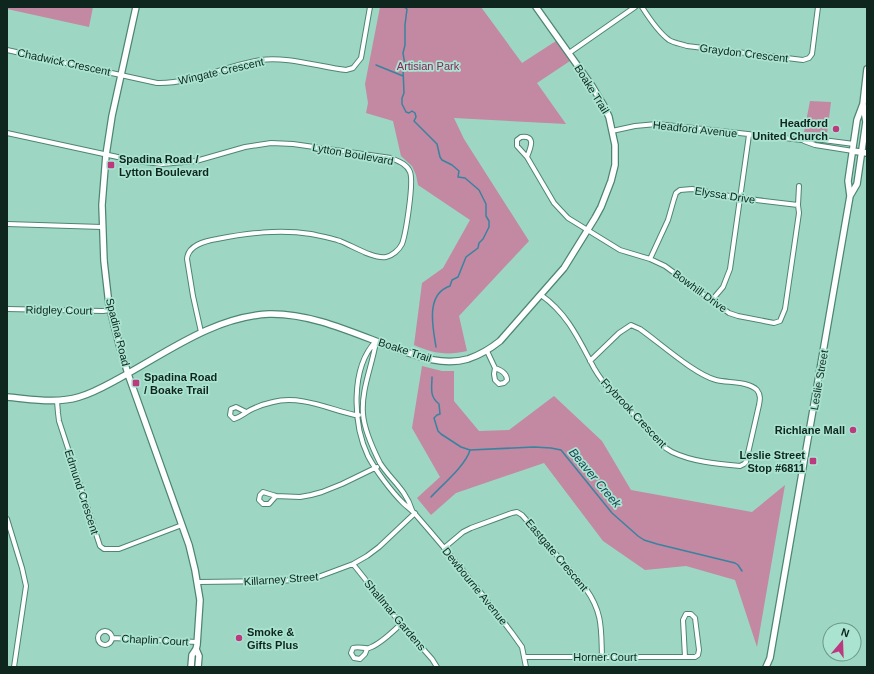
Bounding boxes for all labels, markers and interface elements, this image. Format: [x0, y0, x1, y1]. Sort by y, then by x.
street label: Graydon Crescent [699, 42, 789, 64]
street label: Chadwick Crescent [16, 46, 112, 78]
street label: Wingate Crescent [177, 55, 265, 87]
park label: Artisian Park [397, 60, 460, 72]
street label: Boake Trail [572, 62, 612, 116]
place label: Headford United Church [752, 117, 828, 142]
street label: Headford Avenue [652, 119, 738, 139]
marker: Headford United Church [831, 124, 841, 134]
street label: Lytton Boulevard [312, 141, 394, 167]
place label: Spadina Road / Lytton Boulevard [119, 153, 209, 178]
marker: Spadina Road / Lytton Boulevard [106, 160, 116, 170]
street label: Elyssa Drive [694, 184, 756, 206]
street label: Bowhill Drive [671, 267, 729, 315]
street label: Spadina Road [104, 297, 132, 367]
street label: Ridgley Court [26, 303, 92, 317]
street label: Boake Trail [377, 336, 433, 364]
street label: Leslie Street [808, 349, 830, 411]
place label: Spadina Road / Boake Trail [144, 371, 217, 396]
street label: Frybrook Crescent [599, 376, 669, 450]
marker: Spadina Road / Boake Trail [131, 378, 141, 388]
place label: Richlane Mall [775, 424, 845, 436]
marker: Richlane Mall [848, 425, 858, 435]
water label: Beaver Creek [566, 445, 625, 511]
street label: Edmund Crescent [63, 448, 101, 536]
place label: Leslie Street Stop #6811 [740, 449, 805, 474]
marker: Leslie Street Stop #6811 [808, 456, 818, 466]
street label: Eastgate Crescent [523, 516, 591, 594]
street label: Dewbourne Avenue [440, 545, 510, 627]
street label: Killarney Street [243, 570, 319, 588]
street label: Shallmar Gardens [362, 577, 428, 653]
north arrow [822, 622, 862, 662]
place label: Smoke & Gifts Plus [247, 626, 298, 651]
text: N [840, 626, 851, 640]
street label: Chaplin Court [121, 632, 189, 648]
marker: Smoke & Gifts Plus [234, 633, 244, 643]
street label: Horner Court [573, 651, 637, 663]

